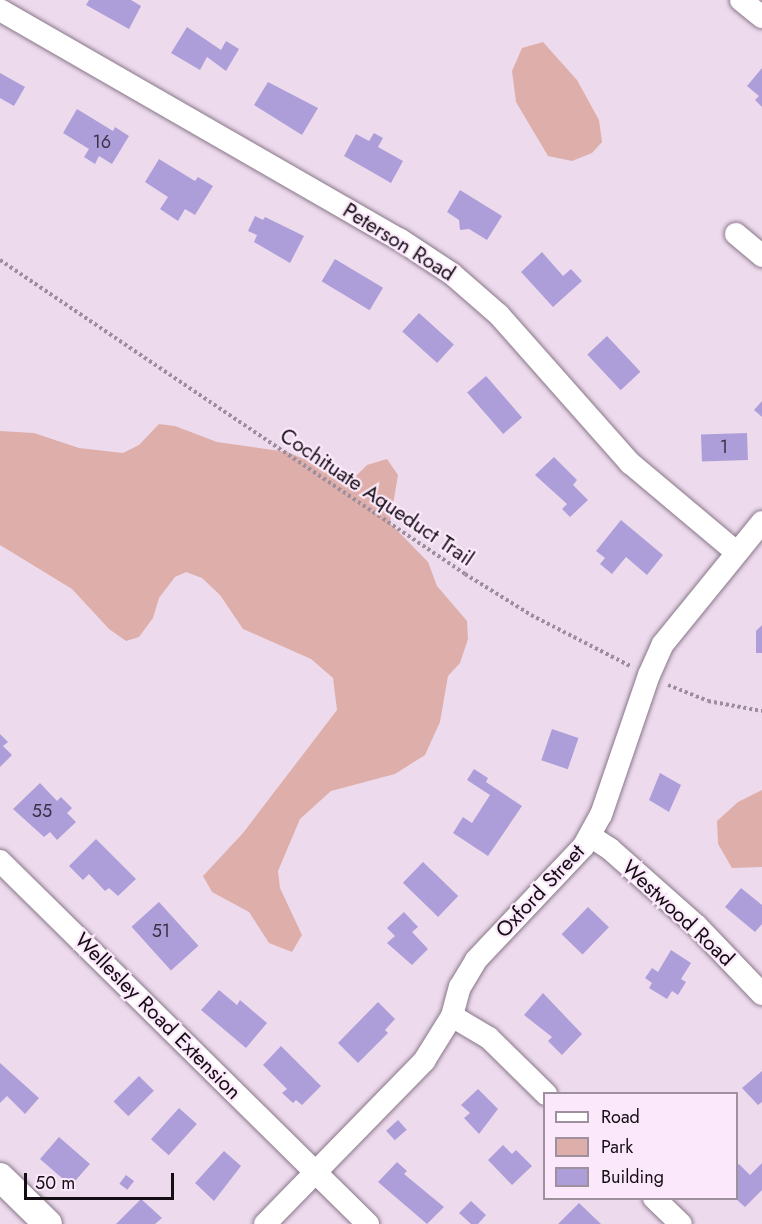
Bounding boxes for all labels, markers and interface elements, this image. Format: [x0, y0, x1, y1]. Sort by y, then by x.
house number: 16 [93, 131, 111, 153]
street label: Peterson Road [338, 198, 460, 286]
street label: Cochituate Aqueduct Trail [275, 423, 479, 571]
house number: 1 [720, 436, 728, 458]
house number: 55 [32, 800, 52, 822]
street label: Oxford Street [490, 839, 590, 943]
street label: Westwood Road [617, 855, 739, 971]
house number: 51 [152, 920, 170, 942]
street label: Wellesley Road Extension [70, 928, 246, 1104]
legend [543, 1092, 738, 1200]
text: Road [601, 1104, 640, 1130]
text: Park [601, 1134, 633, 1160]
scale bar [27, 1161, 177, 1199]
text: Building [601, 1164, 664, 1190]
text: 50 m [35, 1170, 75, 1196]

